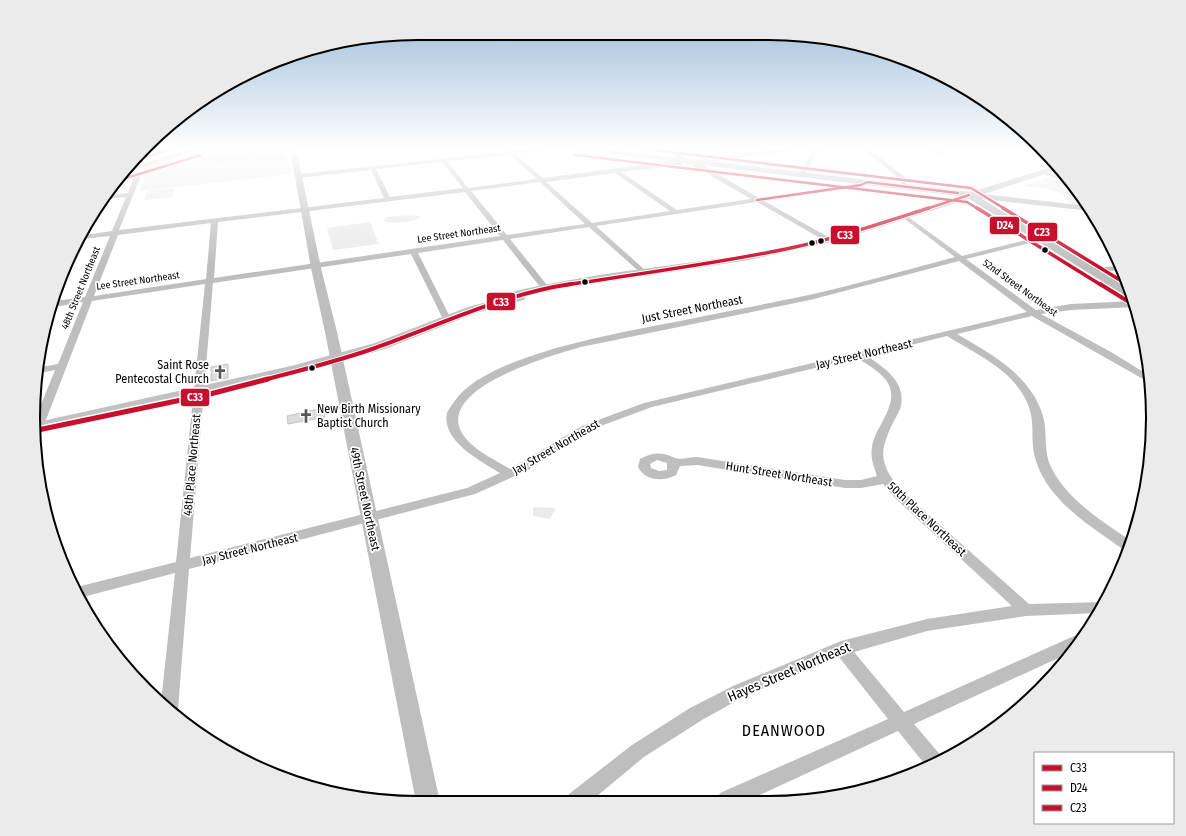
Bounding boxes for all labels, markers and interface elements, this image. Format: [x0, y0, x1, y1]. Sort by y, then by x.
line badge: D24 [989, 216, 1020, 235]
text: D24 [997, 219, 1014, 232]
street label: Lee Street Northeast [417, 222, 502, 246]
line badge: C23 [1027, 222, 1058, 242]
line badge: C33 [830, 225, 860, 245]
text: C23 [1034, 226, 1050, 239]
text: C33 [837, 229, 853, 242]
unlabelled marker [816, 236, 826, 246]
unlabelled marker [807, 238, 817, 248]
street label: 48th Street Northeast [59, 244, 103, 331]
unlabelled marker [1040, 245, 1050, 255]
street label: 52nd Street Northeast [980, 257, 1060, 320]
street label: Lee Street Northeast [96, 269, 181, 293]
unlabelled marker [580, 277, 590, 287]
line badge: C33 [486, 292, 516, 311]
street label: Just Street Northeast [640, 292, 744, 326]
text: C33 [493, 296, 509, 309]
street label: Jay Street Northeast [815, 336, 913, 372]
place label: Saint Rose Pentecostal Church [115, 358, 209, 386]
unlabelled marker [307, 363, 317, 373]
church icon: Saint Rose Pentecostal Church [212, 364, 228, 380]
line badge: C33 [180, 388, 210, 407]
text: C33 [187, 391, 203, 404]
place label: New Birth Missionary Baptist Church [317, 402, 421, 430]
church icon: New Birth Missionary Baptist Church [298, 408, 314, 424]
street label: 48th Place Northeast [181, 413, 203, 517]
street label: Jay Street Northeast [510, 416, 602, 478]
street label: 49th Street Northeast [347, 446, 383, 552]
street label: Hunt Street Northeast [725, 459, 833, 489]
street label: 50th Place Northeast [885, 479, 969, 559]
street label: Jay Street Northeast [201, 530, 299, 568]
street label: Hayes Street Northeast [725, 638, 853, 706]
district label: DEANWOOD [742, 721, 826, 740]
legend [1034, 752, 1174, 824]
text: C33 [1070, 761, 1087, 775]
text: D24 [1070, 781, 1088, 795]
text: C23 [1070, 801, 1087, 815]

